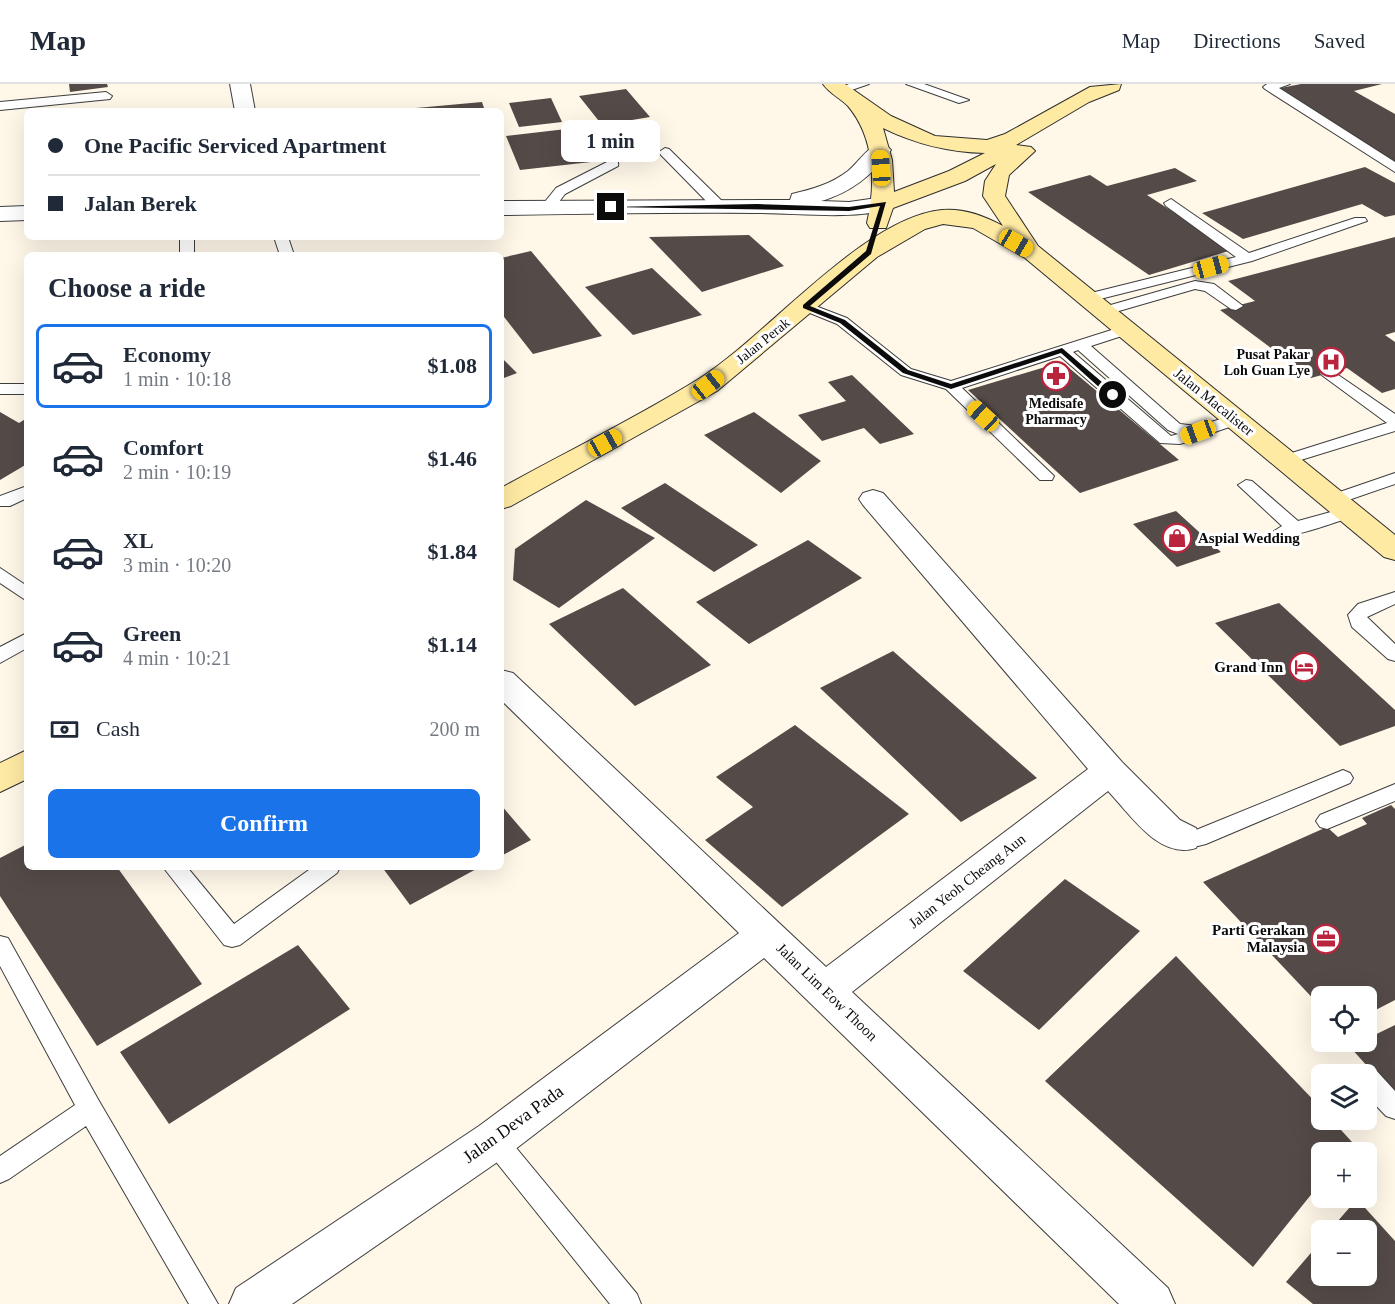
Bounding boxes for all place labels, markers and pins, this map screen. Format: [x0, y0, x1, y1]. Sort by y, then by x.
hospital icon: Pusat Pakar Loh Guan Lye [1315, 346, 1347, 378]
place label: Pusat Pakar Loh Guan Lye [1224, 347, 1310, 378]
pharmacy icon: Medisafe Pharmacy [1040, 360, 1072, 392]
place label: Medisafe Pharmacy [1025, 396, 1087, 427]
shop icon: Aspial Wedding [1161, 522, 1193, 554]
place label: Aspial Wedding [1198, 530, 1300, 546]
hotel icon: Grand Inn [1288, 651, 1320, 683]
place label: Grand Inn [1214, 659, 1284, 675]
place label: Parti Gerakan Malaysia [1212, 922, 1306, 955]
office icon: Parti Gerakan Malaysia [1310, 923, 1342, 955]

